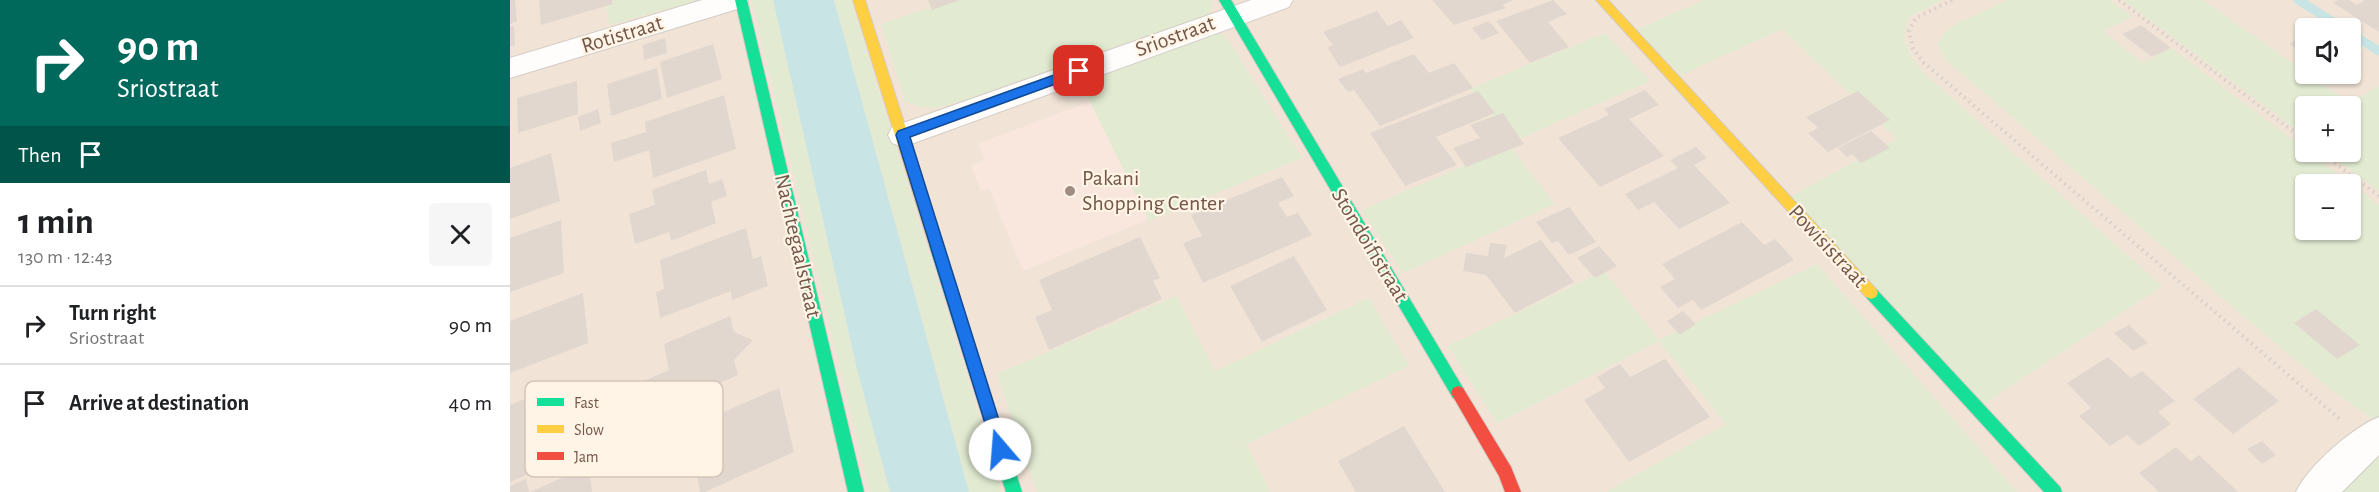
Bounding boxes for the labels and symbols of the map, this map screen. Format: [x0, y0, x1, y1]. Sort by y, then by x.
street label: Rotistraat [579, 11, 665, 57]
street label: Sriostraat [1132, 12, 1218, 60]
pin [1053, 45, 1104, 96]
place label: Pakani Shopping Center [1082, 167, 1224, 214]
street label: Nachtegaalstraat [771, 172, 825, 320]
marker: Pakani Shopping Center [1063, 184, 1077, 198]
street label: Stondoifistraat [1328, 184, 1412, 306]
street label: Powisistraat [1784, 200, 1872, 292]
legend [525, 381, 723, 477]
text: Fast [574, 395, 599, 411]
position arrow [968, 417, 1032, 481]
text: Slow [574, 422, 604, 438]
text: Jam [574, 449, 599, 465]

